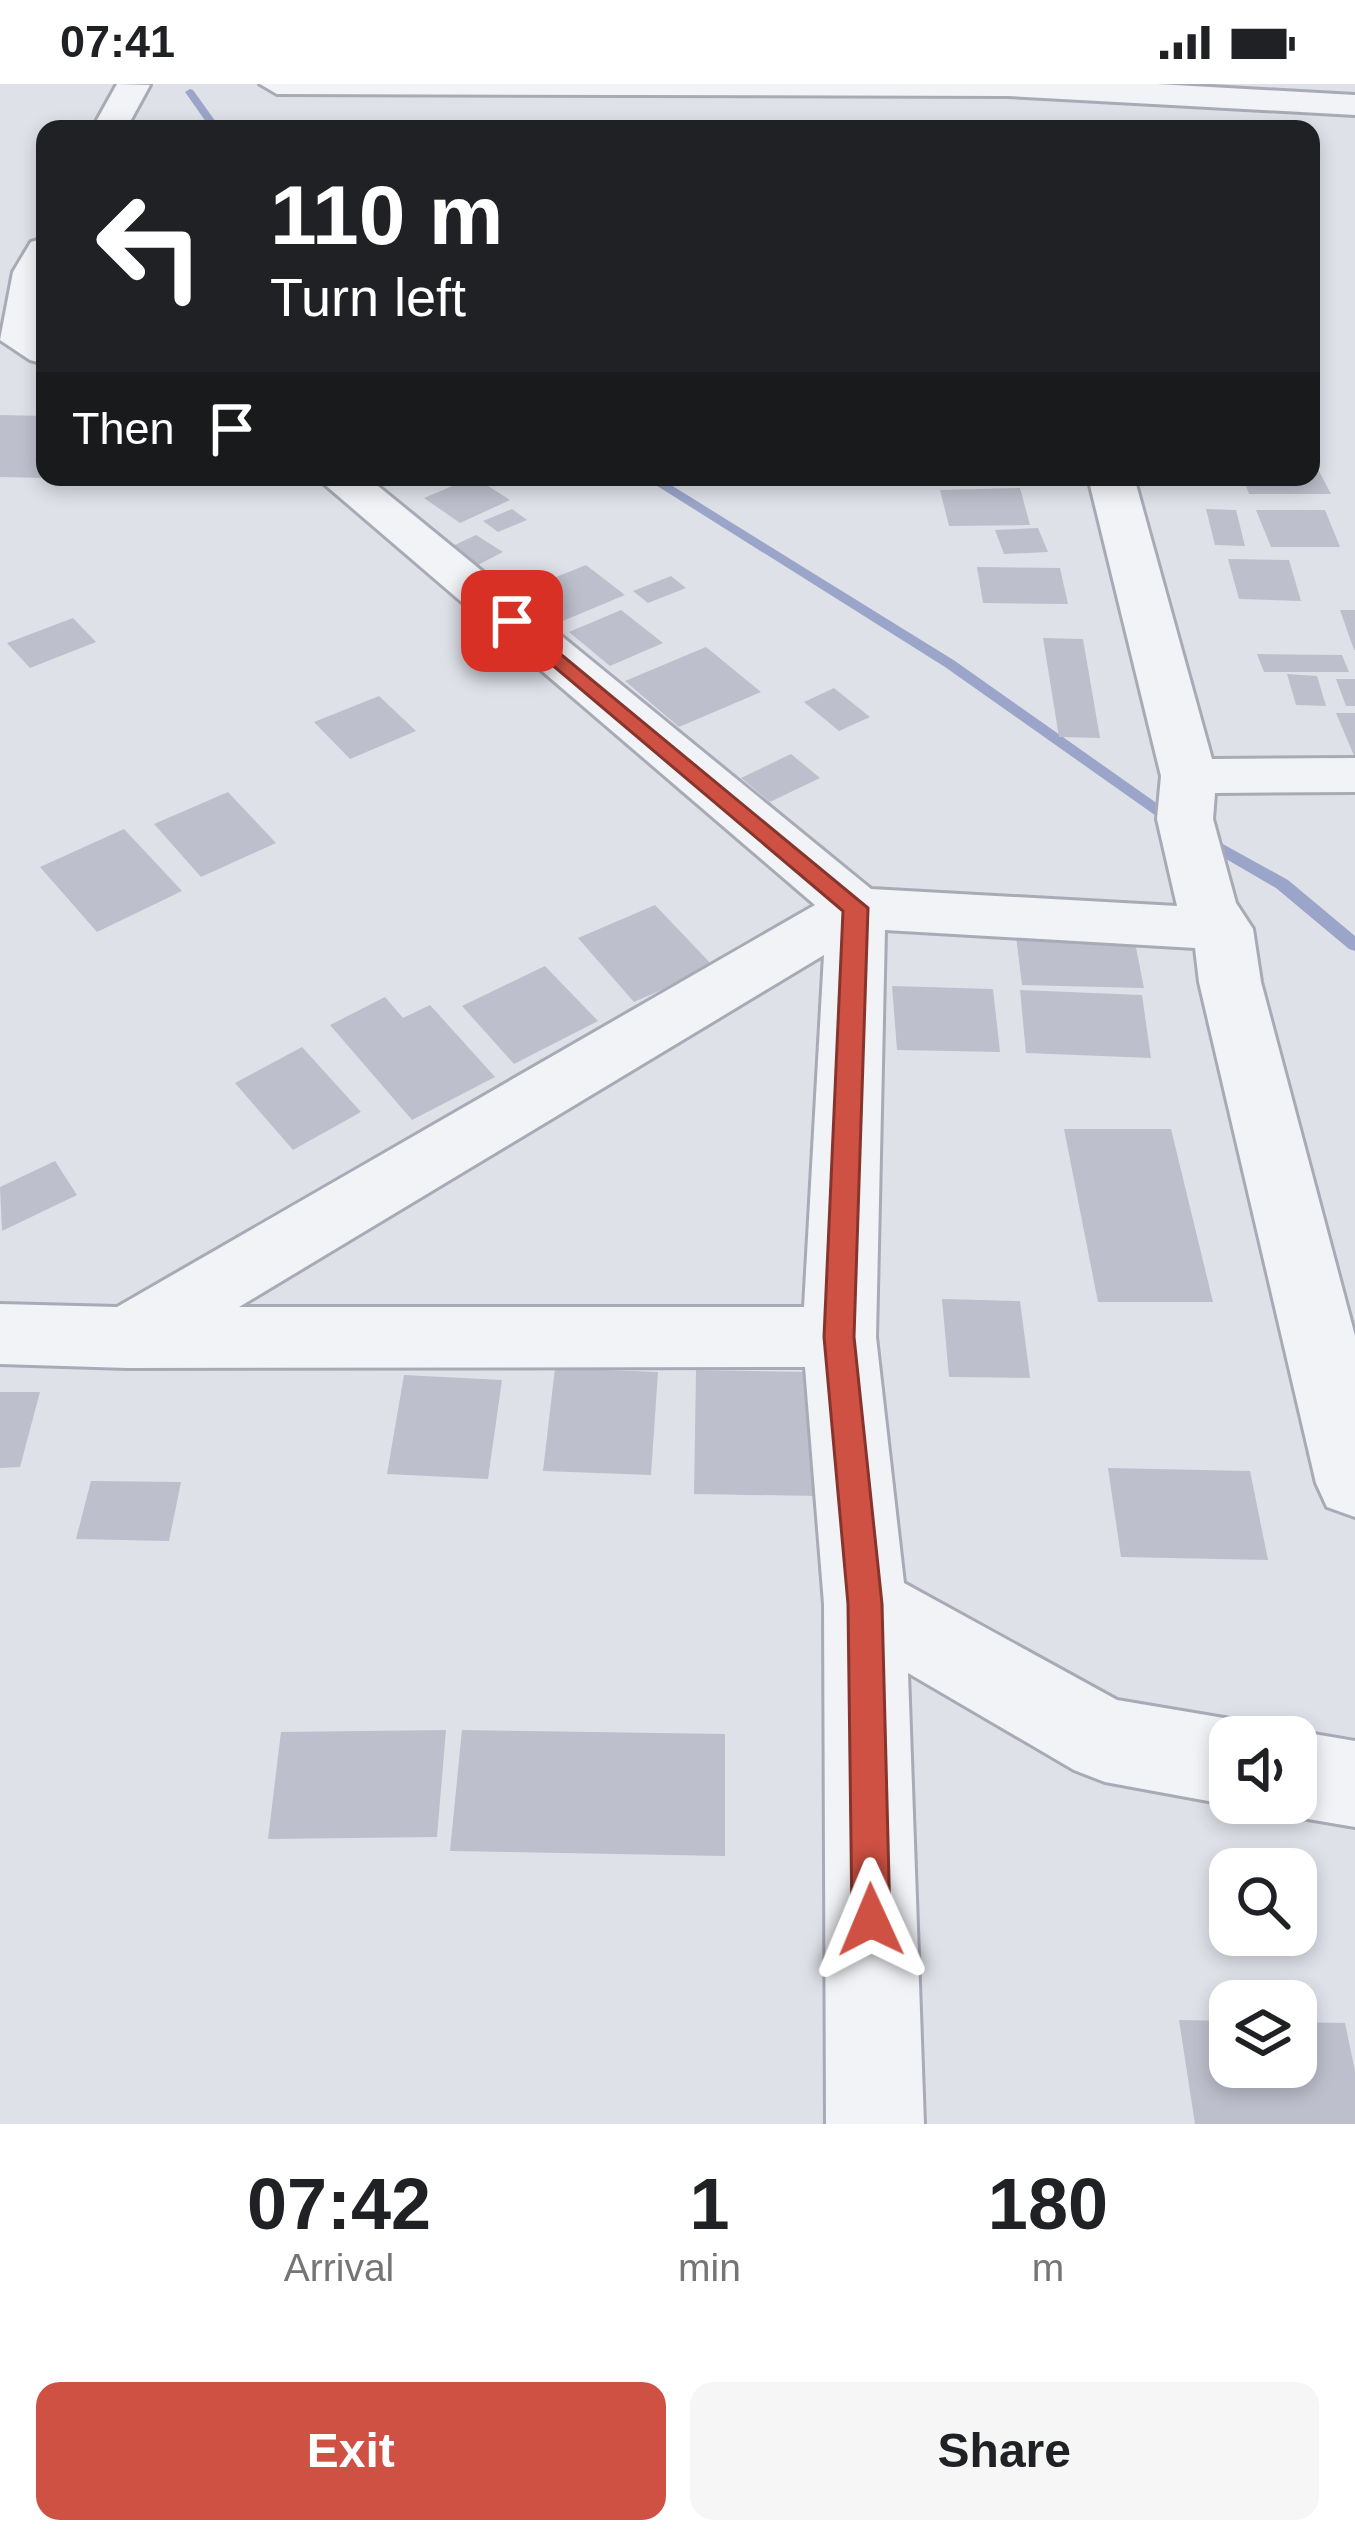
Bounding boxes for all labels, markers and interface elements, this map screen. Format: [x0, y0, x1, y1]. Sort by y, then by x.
text: 07:41 [60, 16, 175, 67]
icon: left [72, 168, 228, 324]
text: 110 m [270, 168, 504, 262]
text: Turn left [270, 267, 466, 327]
icon: arrive [199, 396, 265, 462]
text: Then [72, 403, 175, 454]
pin [461, 570, 563, 672]
icon: arrive [479, 588, 545, 654]
map controls [1209, 1716, 1317, 2088]
button: sound [1209, 1716, 1317, 1824]
button: search [1209, 1848, 1317, 1956]
position arrow [808, 1857, 934, 1983]
button: layers [1209, 1980, 1317, 2088]
text: 07:42 [247, 2164, 431, 2244]
text: 1 [689, 2164, 730, 2244]
text: 180 [988, 2164, 1108, 2244]
text: Arrival [284, 2246, 394, 2289]
text: min [678, 2246, 741, 2289]
text: m [1032, 2246, 1064, 2289]
button: Exit [36, 2382, 666, 2520]
button: Share [690, 2382, 1319, 2520]

